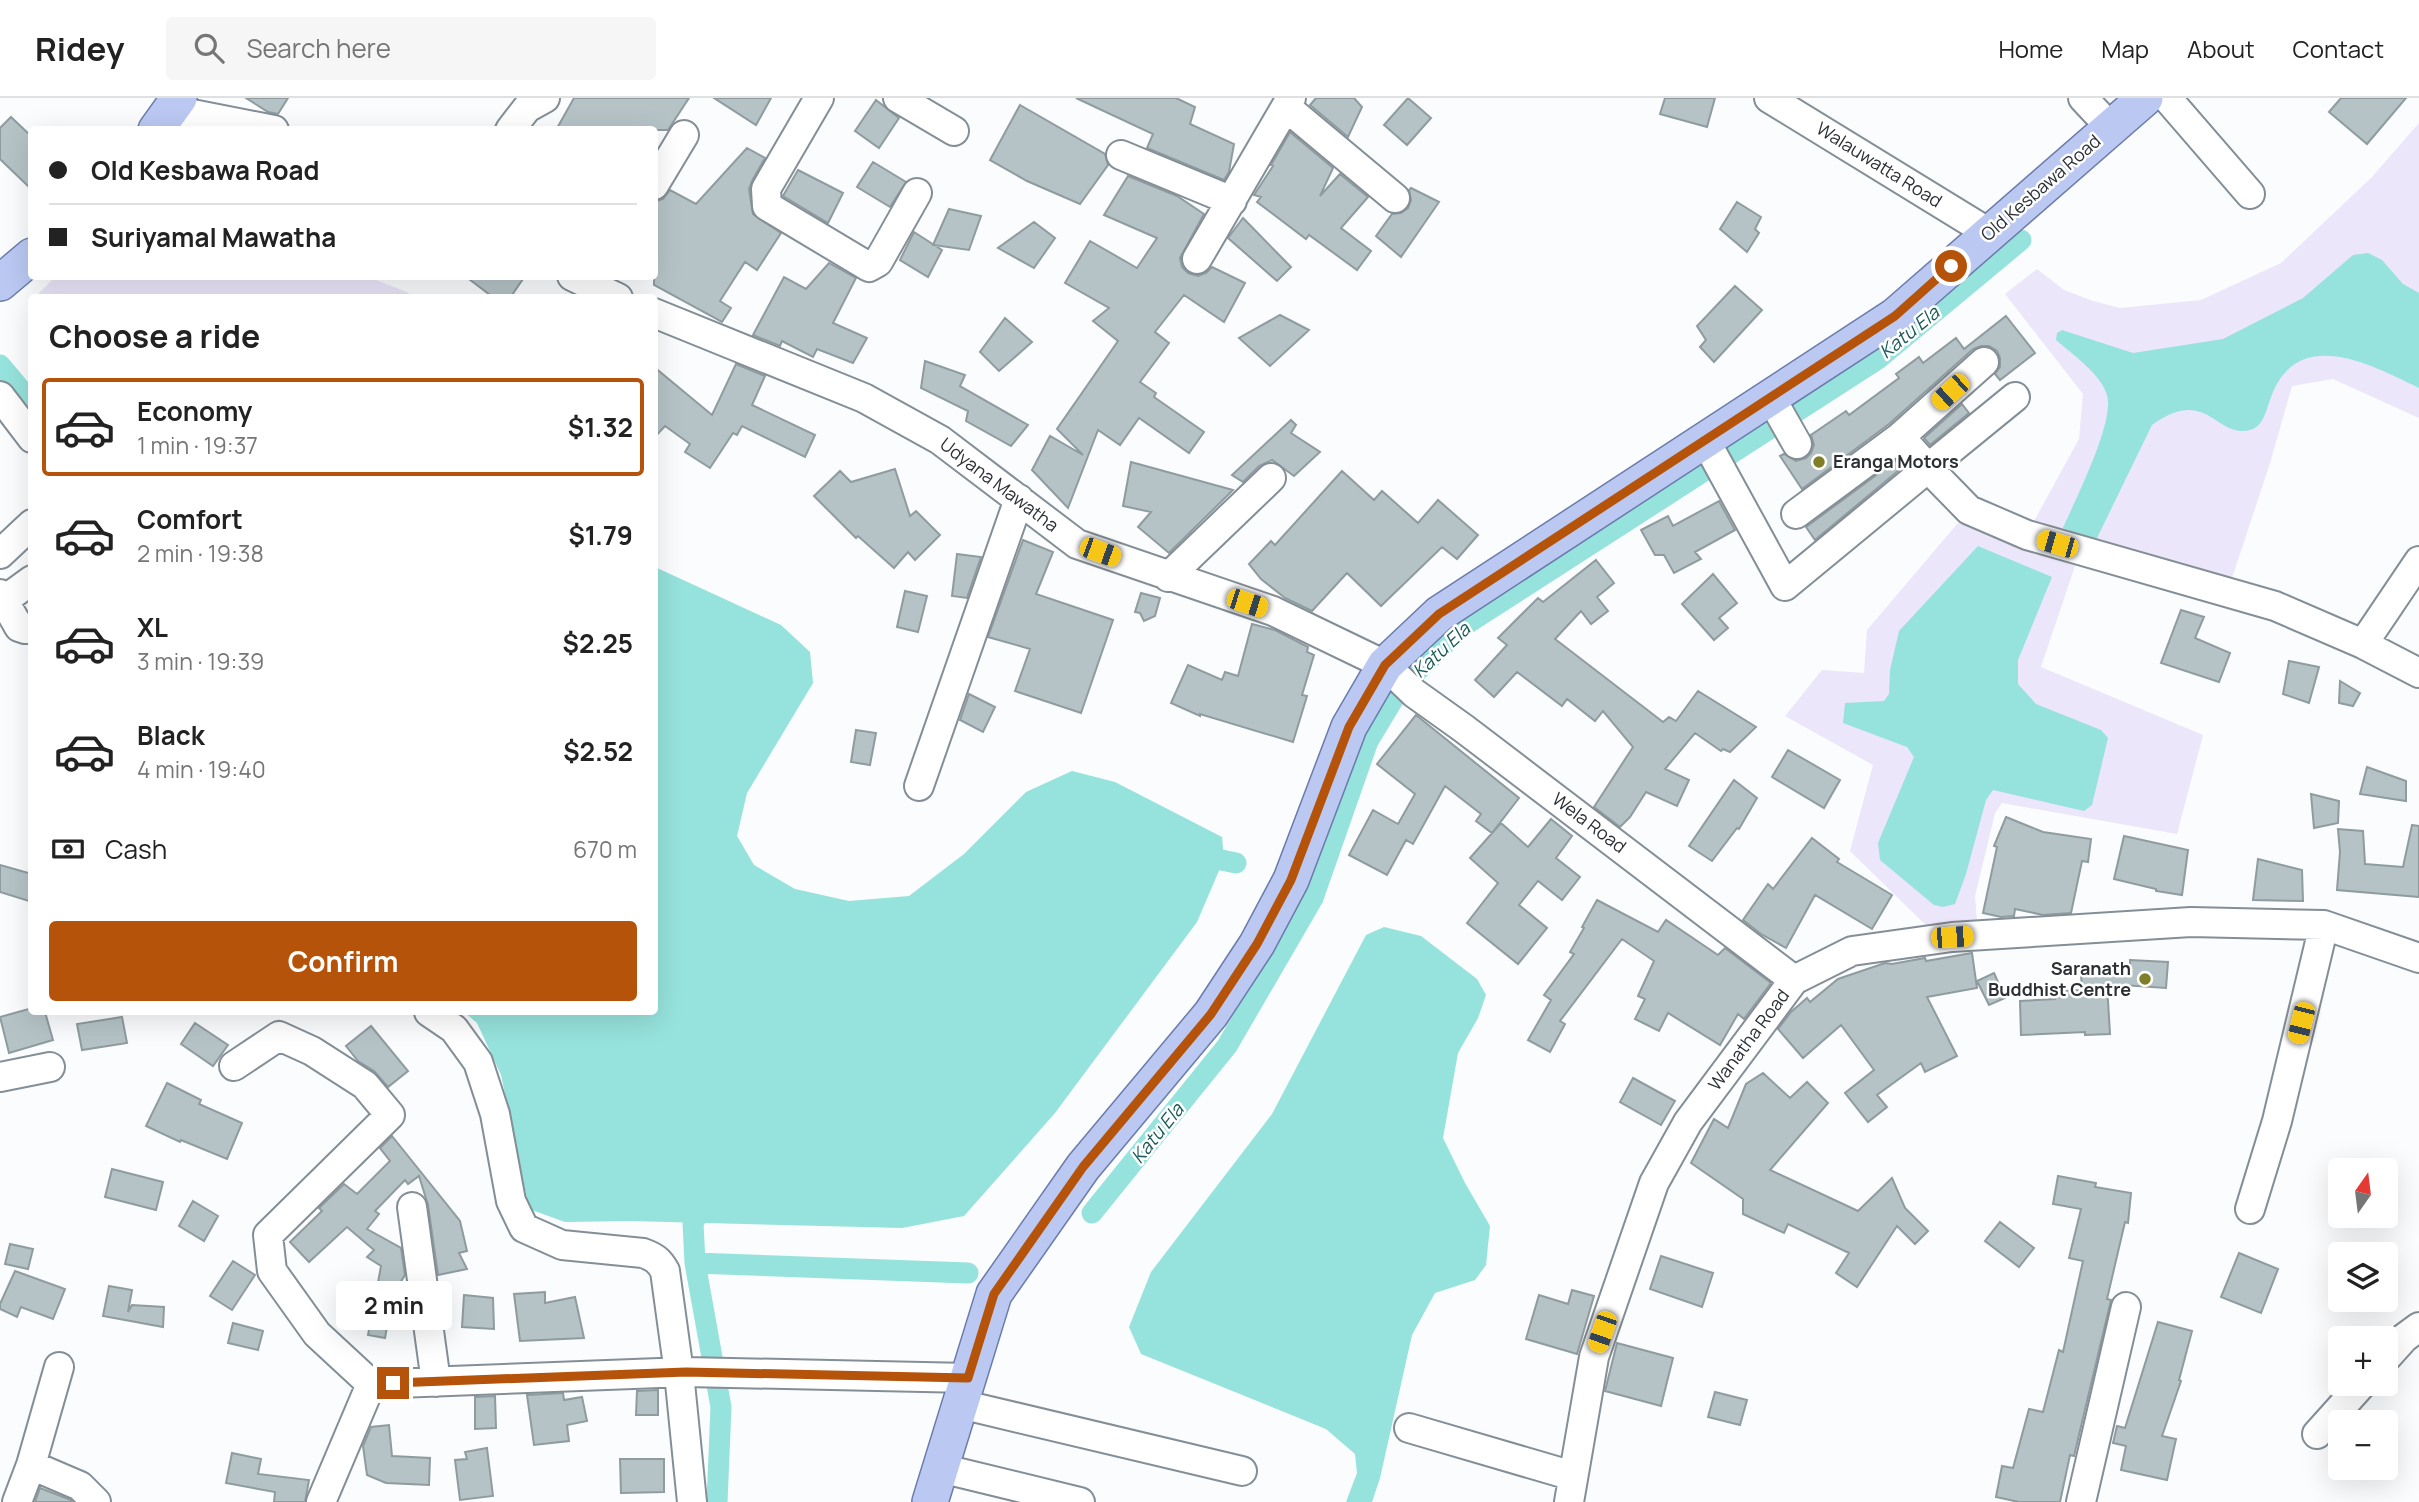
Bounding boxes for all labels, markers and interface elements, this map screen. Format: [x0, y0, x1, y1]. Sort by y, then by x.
search box [166, 17, 656, 80]
text: Ridey [35, 26, 124, 71]
icon: search [190, 29, 228, 67]
text: Search here [246, 30, 391, 66]
text: Home [1998, 32, 2063, 65]
text: Map [2101, 32, 2149, 65]
text: About [2187, 32, 2255, 65]
text: Contact [2293, 32, 2384, 65]
street label: Walauwatta Road [1812, 116, 1947, 212]
street label: Old Kesbawa Road [1975, 129, 2105, 246]
text: Old Kesbawa Road [91, 152, 320, 188]
text: Suriyamal Mawatha [91, 219, 336, 255]
route start [1935, 250, 1967, 282]
water label: Katu Ela [1873, 299, 1946, 364]
text: Choose a ride [49, 314, 260, 358]
car [1928, 370, 1973, 414]
text: Economy [137, 393, 252, 429]
icon: car [53, 396, 116, 459]
text: $1.32 [568, 409, 633, 445]
text: 1 min · 19:37 [137, 429, 258, 461]
street label: Udyana Mawatha [935, 432, 1064, 537]
place label: Eranga Motors [1833, 449, 1959, 473]
marker: Eranga Motors [1811, 454, 1827, 470]
text: Comfort [137, 501, 243, 537]
icon: car [53, 504, 116, 567]
text: $1.79 [568, 517, 633, 553]
car [2034, 528, 2081, 560]
car [1077, 535, 1124, 569]
text: 2 min · 19:38 [137, 537, 264, 569]
car [1224, 587, 1271, 619]
text: XL [137, 609, 168, 645]
icon: car [53, 612, 116, 675]
water label: Katu Ela [1406, 616, 1477, 684]
text: $2.25 [563, 625, 633, 661]
text: 3 min · 19:39 [137, 645, 264, 677]
text: Black [137, 717, 205, 753]
icon: car [53, 720, 116, 783]
text: $2.52 [563, 733, 633, 769]
text: 4 min · 19:40 [137, 753, 266, 785]
street label: Wela Road [1548, 787, 1631, 858]
icon: cash [49, 830, 87, 868]
text: Cash [105, 831, 167, 867]
text: 670 m [573, 833, 637, 865]
button: Confirm [49, 921, 637, 1001]
car [1931, 925, 1974, 949]
place label: Saranath Buddhist Centre [1988, 956, 2131, 1001]
marker: Saranath Buddhist Centre [2137, 971, 2153, 987]
street label: Wanatha Road [1702, 984, 1794, 1095]
car [2286, 1000, 2317, 1046]
water label: Katu Ela [1125, 1096, 1190, 1169]
north arrow [2328, 1158, 2398, 1228]
map controls [2328, 1158, 2398, 1480]
button: layers [2328, 1242, 2398, 1312]
callout: 2 min [335, 1282, 451, 1330]
text: 2 min [364, 1289, 424, 1321]
car [1586, 1309, 1619, 1355]
button: + [2328, 1326, 2398, 1396]
route end [377, 1367, 409, 1399]
button: − [2328, 1410, 2398, 1480]

